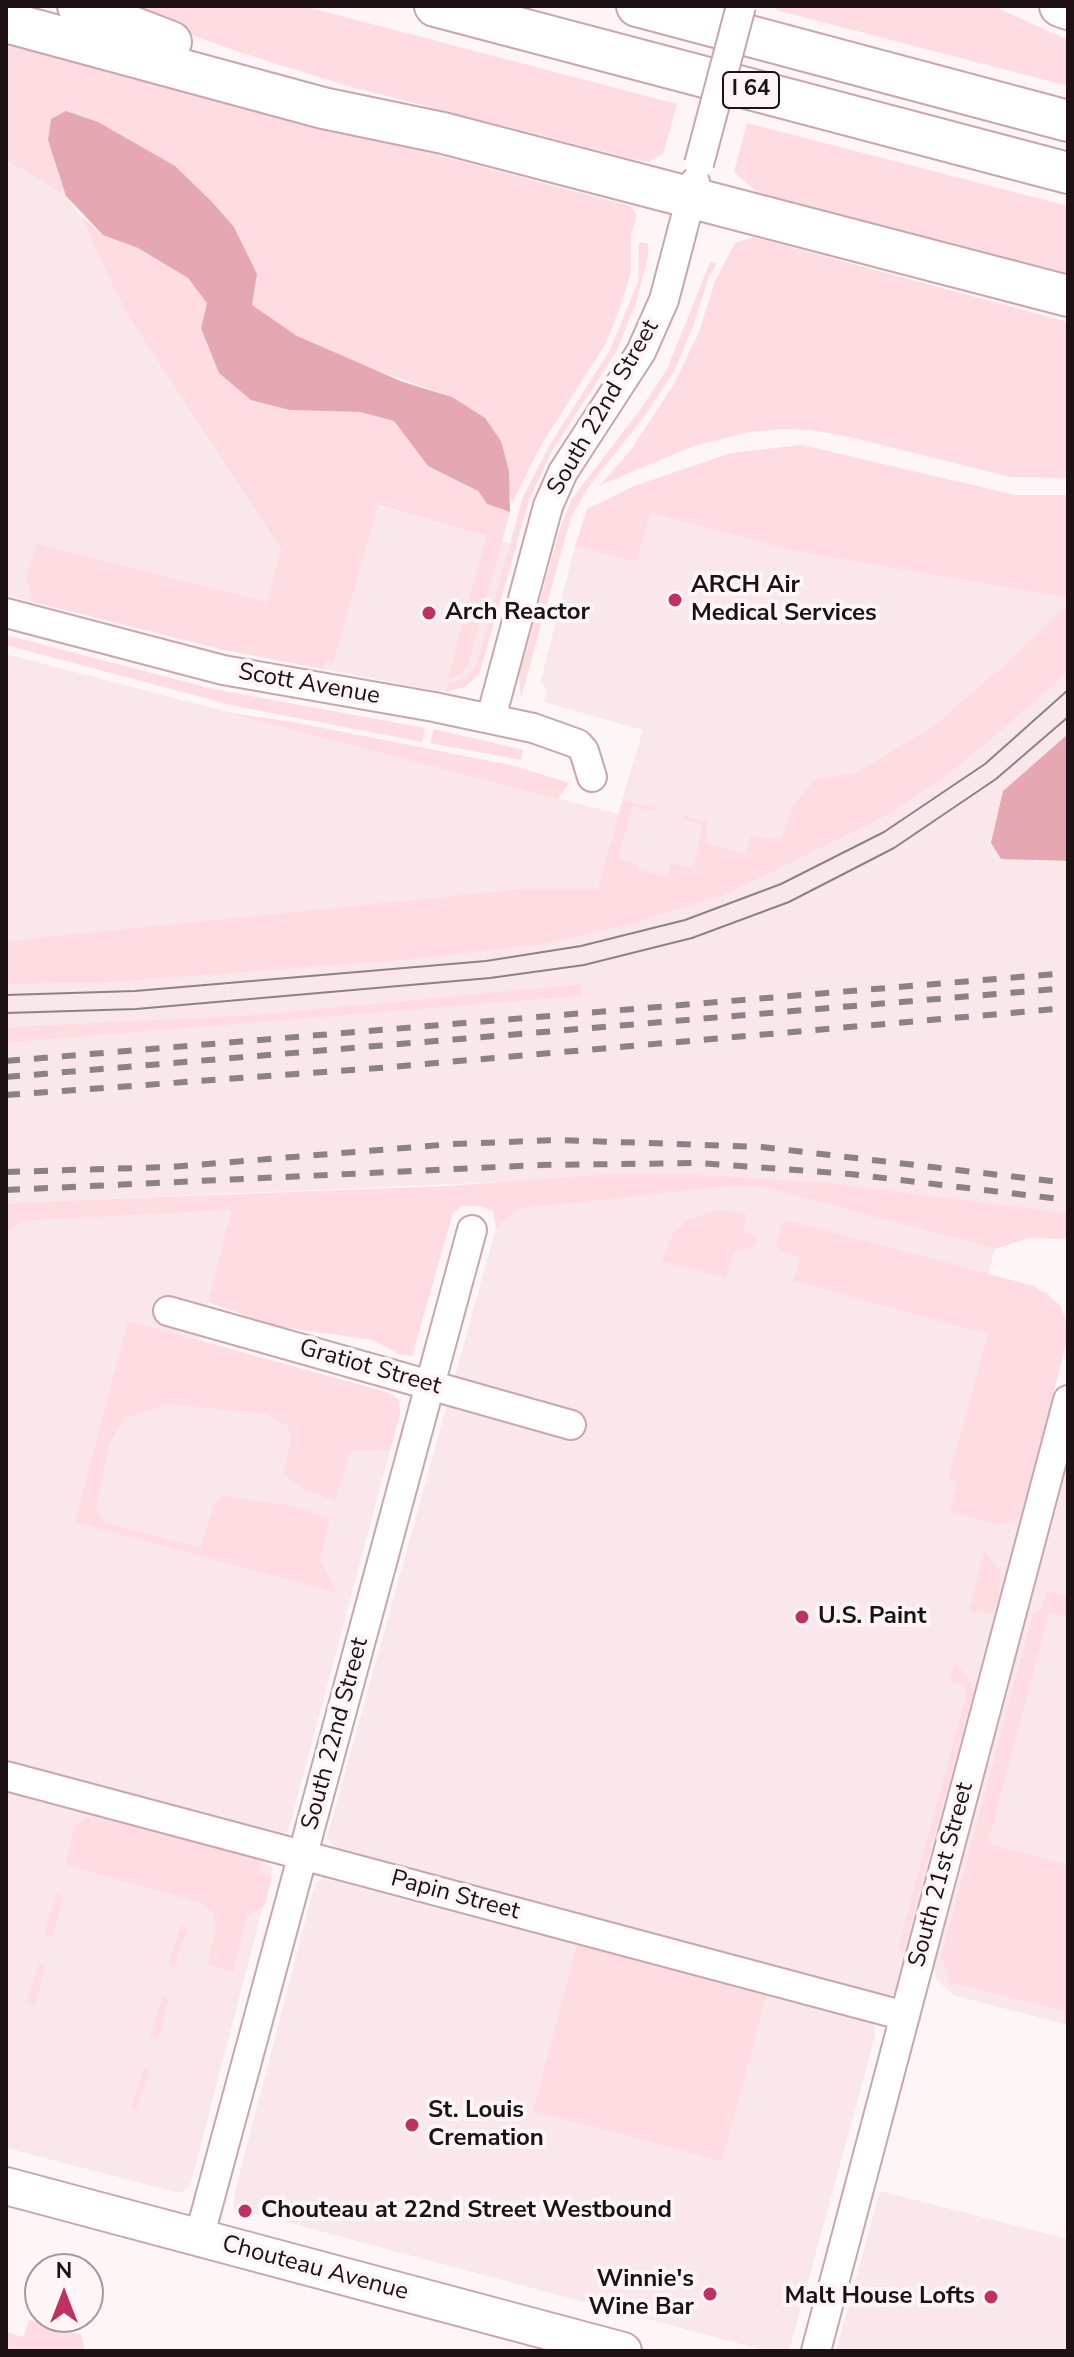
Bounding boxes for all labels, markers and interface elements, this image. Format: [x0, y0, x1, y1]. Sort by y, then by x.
road number: I 64 [723, 72, 779, 108]
street label: South 22nd Street [542, 315, 666, 501]
place label: ARCH Air Medical Services [691, 572, 877, 628]
marker: ARCH Air Medical Services [666, 591, 684, 609]
place label: Arch Reactor [445, 599, 590, 627]
marker: Arch Reactor [420, 604, 438, 622]
street label: Scott Avenue [236, 658, 382, 712]
street label: Gratiot Street [296, 1334, 444, 1402]
place label: U.S. Paint [818, 1603, 926, 1631]
marker: U.S. Paint [793, 1608, 811, 1626]
street label: South 22nd Street [296, 1635, 376, 1833]
street label: South 21st Street [903, 1779, 981, 1971]
street label: Papin Street [387, 1865, 523, 1927]
place label: St. Louis Cremation [428, 2097, 544, 2153]
marker: St. Louis Cremation [403, 2116, 421, 2134]
place label: Chouteau at 22nd Street Westbound [261, 2197, 672, 2225]
marker: Chouteau at 22nd Street Westbound [236, 2202, 254, 2220]
street label: Chouteau Avenue [219, 2230, 411, 2308]
north arrow [24, 2253, 104, 2333]
text: N [56, 2256, 72, 2286]
place label: Winnie's Wine Bar [589, 2266, 694, 2322]
place label: Malt House Lofts [784, 2283, 975, 2311]
marker: Winnie's Wine Bar [701, 2285, 719, 2303]
marker: Malt House Lofts [982, 2288, 1000, 2306]

